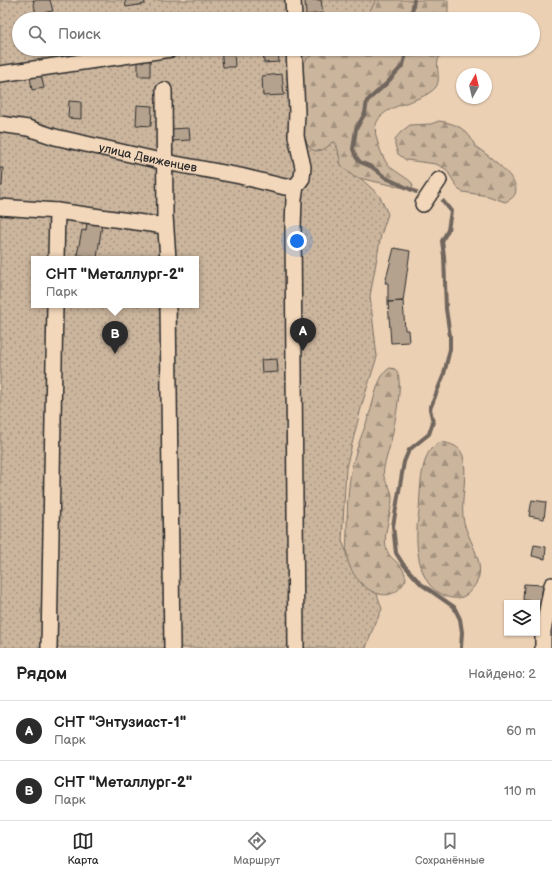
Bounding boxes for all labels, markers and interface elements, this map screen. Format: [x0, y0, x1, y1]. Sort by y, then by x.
search box [12, 12, 540, 56]
icon: search [26, 23, 48, 45]
text: Поиск [58, 25, 101, 44]
north arrow [456, 68, 492, 104]
street label: улица Движенцев [97, 140, 199, 176]
your location [287, 231, 307, 251]
popup [31, 256, 199, 308]
text: СНТ "Металлург-2" [46, 265, 184, 284]
text: Парк [46, 284, 78, 300]
pin: A [290, 318, 316, 351]
pin: B [102, 321, 128, 354]
map controls [504, 600, 540, 636]
button: layers [504, 600, 540, 636]
text: Рядом [16, 664, 67, 684]
text: Найдено: 2 [468, 666, 536, 682]
text: СНТ "Энтузиаст-1" [54, 713, 186, 732]
text: A [25, 723, 33, 739]
text: 60 m [506, 723, 536, 739]
text: Парк [54, 732, 86, 748]
text: СНТ "Металлург-2" [54, 773, 192, 792]
text: B [24, 783, 34, 799]
text: 110 m [504, 783, 536, 799]
text: Парк [54, 792, 86, 808]
tab: Карта [67, 830, 98, 867]
tab: Маршрут [233, 830, 280, 867]
tab: Сохранённые [415, 830, 485, 867]

